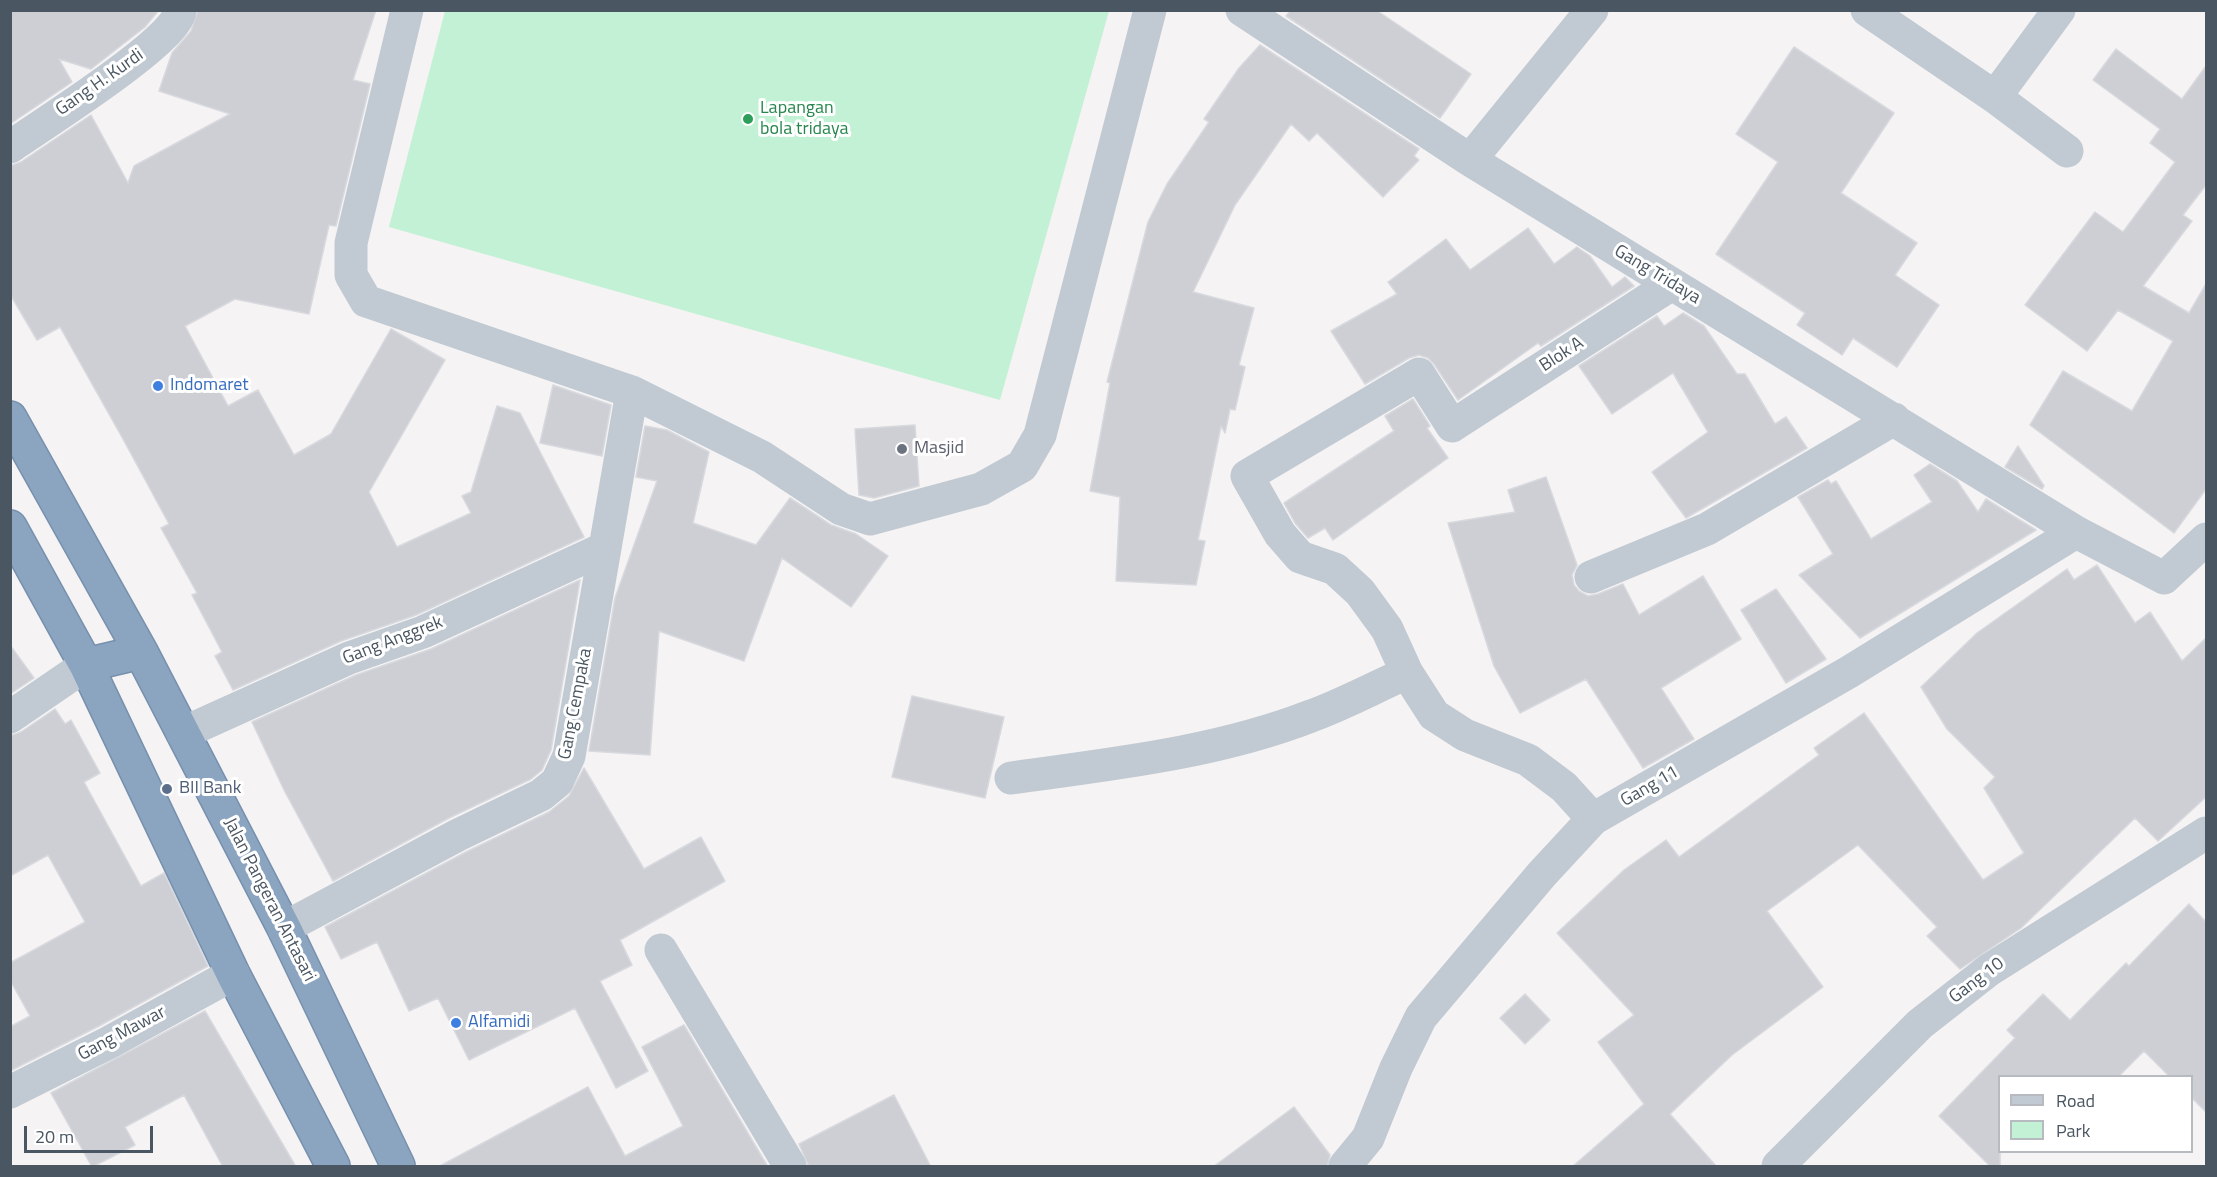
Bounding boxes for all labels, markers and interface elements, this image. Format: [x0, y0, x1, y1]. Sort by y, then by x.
street label: Gang H. Kurdi [52, 45, 148, 121]
place label: Lapangan bola tridaya [760, 98, 849, 140]
marker: Lapangan bola tridaya [741, 112, 755, 126]
street label: Gang Tridaya [1610, 241, 1704, 309]
street label: Blok A [1536, 333, 1588, 377]
place label: Indomaret [170, 375, 249, 397]
marker: Indomaret [151, 379, 165, 393]
place label: Masjid [914, 438, 964, 460]
marker: Masjid [895, 442, 909, 456]
street label: Gang Anggrek [340, 612, 446, 670]
street label: Gang Cempaka [555, 647, 597, 761]
street label: Gang 11 [1617, 762, 1683, 812]
place label: BII Bank [179, 778, 241, 800]
marker: BII Bank [160, 782, 174, 796]
street label: Jalan Pangeran Antasari [218, 815, 320, 985]
street label: Gang 10 [1945, 953, 2009, 1009]
street label: Gang Mawar [75, 1002, 169, 1066]
place label: Alfamidi [468, 1012, 530, 1034]
marker: Alfamidi [449, 1016, 463, 1030]
legend [1998, 1075, 2193, 1153]
text: Road [2056, 1087, 2095, 1114]
scale bar [27, 1114, 156, 1152]
text: Park [2056, 1117, 2090, 1144]
text: 20 m [35, 1123, 74, 1150]

